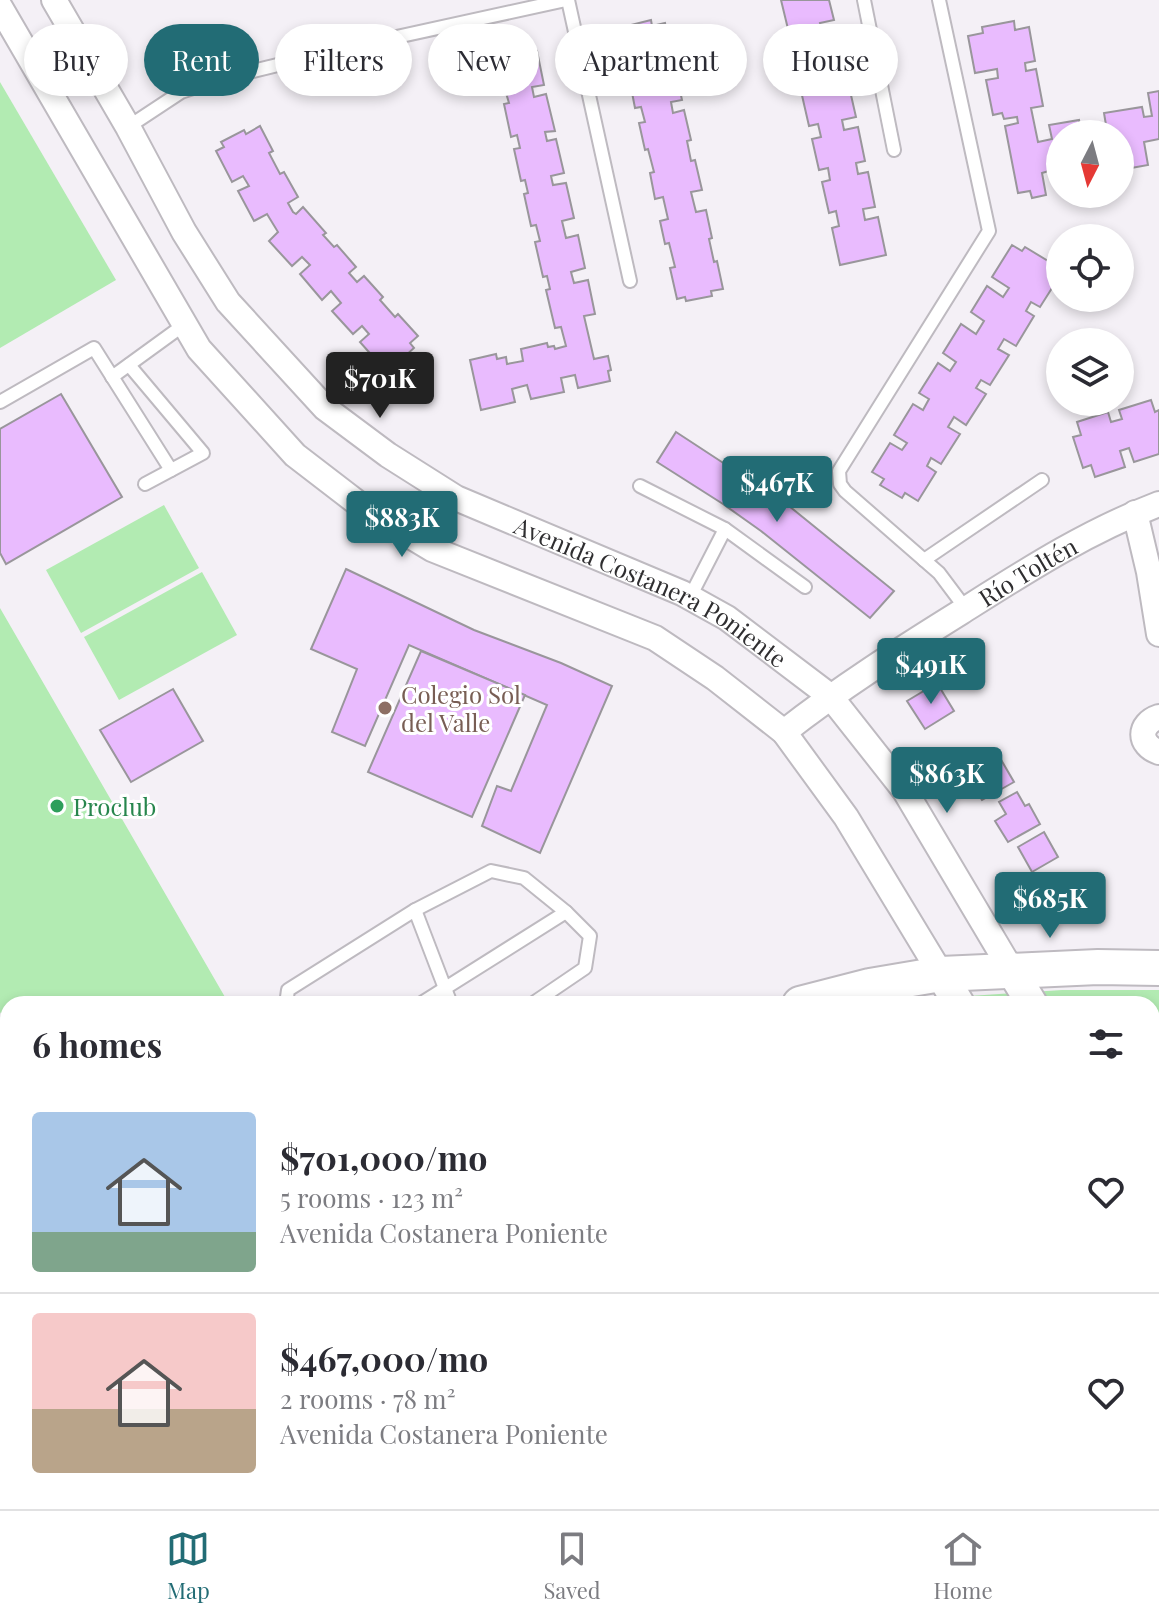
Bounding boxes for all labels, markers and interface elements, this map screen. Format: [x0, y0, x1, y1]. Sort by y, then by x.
chip: Buy [24, 24, 128, 96]
chip: Rent [144, 24, 259, 96]
chip: Filters [275, 24, 412, 96]
chip: New [428, 24, 539, 96]
chip: Apartment [555, 24, 747, 96]
chip: House [763, 24, 898, 96]
north arrow [1046, 120, 1134, 208]
map controls [1046, 120, 1134, 416]
button: locate [1046, 224, 1134, 312]
button: layers [1046, 328, 1134, 416]
pin: $701K [324, 352, 436, 420]
text: $701K [344, 360, 416, 395]
pin: $467K [721, 456, 833, 524]
text: $467K [740, 464, 814, 499]
pin: $883K [346, 491, 458, 559]
text: $883K [364, 499, 440, 534]
street label: Avenida Costanera Poniente [509, 508, 794, 674]
street label: Río Toltén [972, 529, 1082, 613]
pin: $491K [875, 638, 987, 706]
text: $491K [895, 646, 967, 681]
place label: Colegio Sol del Valle [401, 678, 521, 738]
marker: Colegio Sol del Valle [376, 699, 394, 717]
pin: $863K [891, 747, 1003, 815]
text: $863K [909, 755, 985, 790]
place label: Proclub [73, 790, 156, 822]
marker: Proclub [48, 797, 66, 815]
pin: $685K [994, 872, 1106, 940]
text: $685K [1013, 880, 1087, 915]
text: 6 homes [32, 1021, 162, 1067]
icon: filters [1084, 1022, 1128, 1066]
text: $701,000/mo [280, 1134, 487, 1180]
icon: home [96, 1144, 192, 1240]
icon: heart [1084, 1170, 1128, 1214]
text: 5 rooms · 123 m² [280, 1180, 463, 1215]
text: Avenida Costanera Poniente [280, 1215, 608, 1250]
text: $467,000/mo [280, 1335, 488, 1381]
icon: home [96, 1345, 192, 1441]
icon: heart [1084, 1371, 1128, 1415]
text: 2 rooms · 78 m² [280, 1381, 455, 1416]
text: Avenida Costanera Poniente [280, 1416, 608, 1451]
tab: Map [166, 1527, 210, 1605]
tab: Saved [543, 1527, 601, 1605]
tab: Home [934, 1527, 993, 1605]

